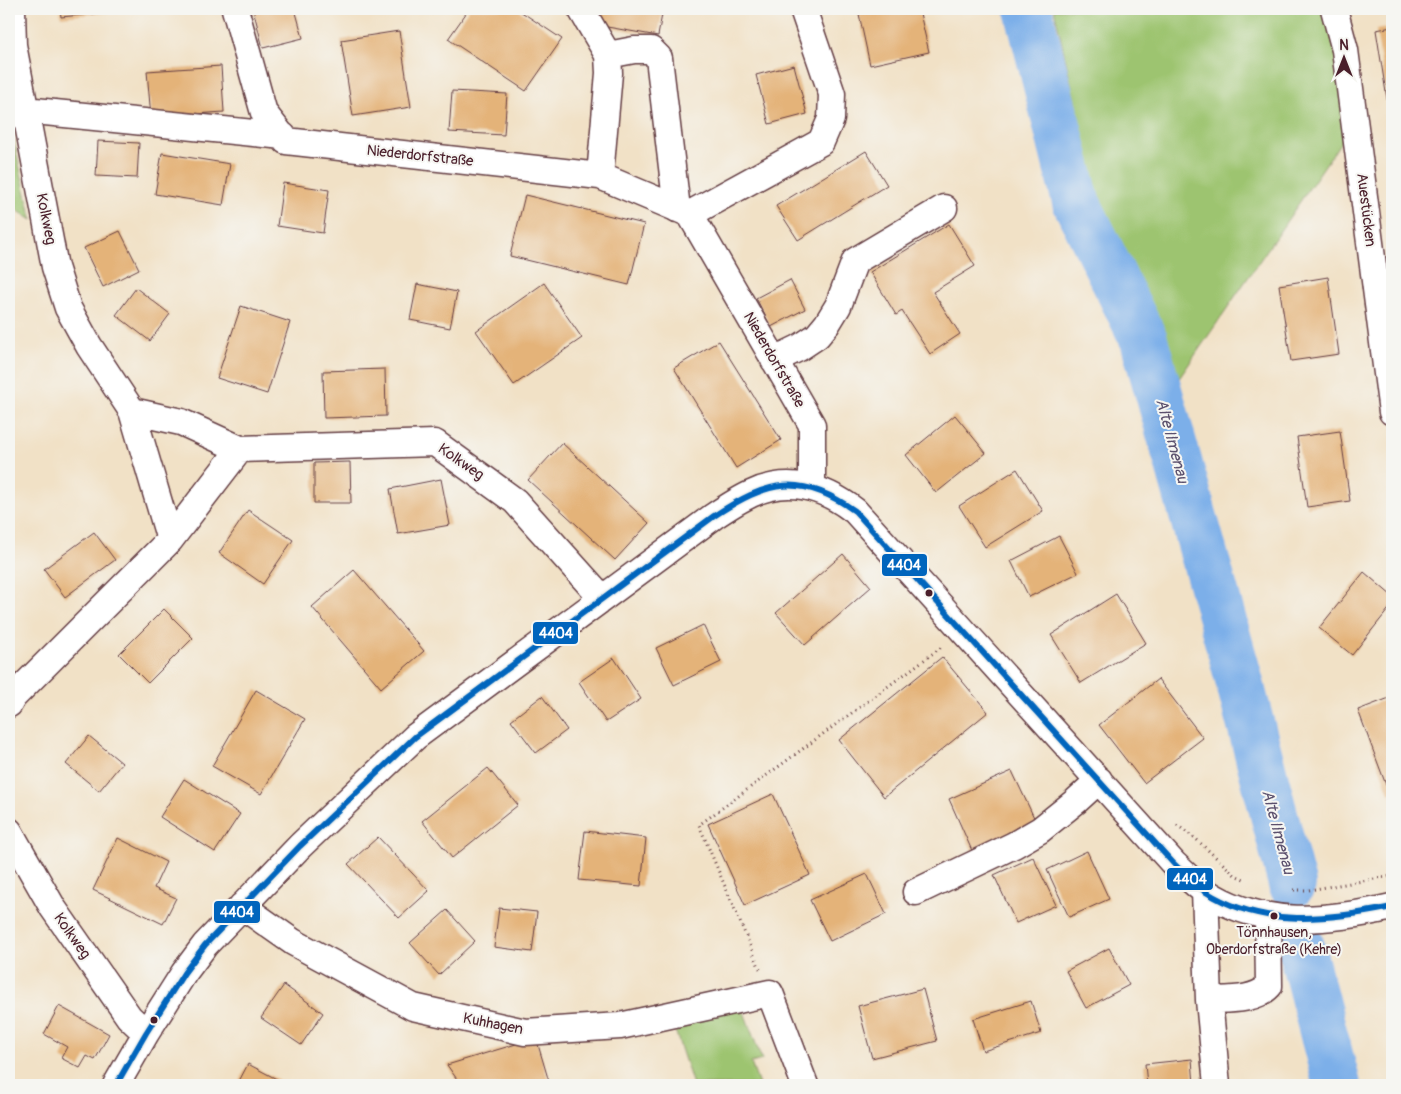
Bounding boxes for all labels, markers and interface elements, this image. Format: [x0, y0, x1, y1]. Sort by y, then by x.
north arrow [1318, 32, 1368, 82]
text: N [1339, 37, 1349, 54]
street label: Niederdorfstraße [366, 141, 475, 171]
street label: Auestücken [1352, 172, 1380, 248]
street label: Kolkweg [32, 192, 60, 246]
street label: Niederdorfstraße [739, 309, 809, 412]
water label: Alte Ilmenau [1151, 397, 1193, 486]
street label: Kolkweg [434, 439, 488, 485]
line badge: 4404 [881, 553, 928, 577]
text: 4404 [887, 557, 922, 574]
unlabelled marker [924, 588, 934, 598]
line badge: 4404 [532, 621, 579, 645]
text: 4404 [539, 625, 574, 642]
water label: Alte Ilmenau [1257, 788, 1299, 877]
line badge: 4404 [1166, 867, 1214, 891]
text: 4404 [1173, 871, 1208, 888]
line badge: 4404 [213, 900, 261, 924]
text: 4404 [220, 904, 255, 921]
street label: Kolkweg [49, 909, 95, 963]
marker: Tönnhausen, Oberdorfstraße (Kehre) [1269, 911, 1279, 921]
place label: Tönnhausen, Oberdorfstraße (Kehre) [1206, 924, 1342, 958]
street label: Kuhhagen [461, 1009, 525, 1039]
unlabelled marker [149, 1015, 159, 1025]

